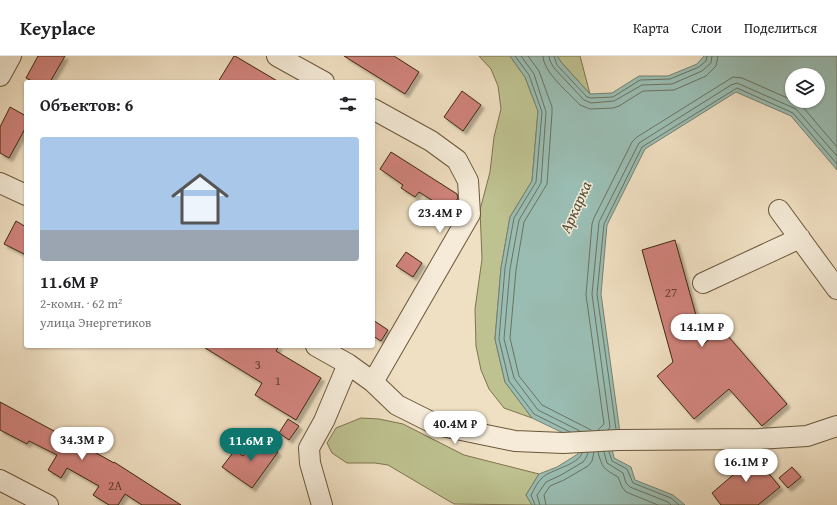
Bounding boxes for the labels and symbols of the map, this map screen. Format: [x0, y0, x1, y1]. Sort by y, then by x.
water label: Аркарка [552, 176, 597, 238]
pin: 23.4M ₽ [403, 200, 477, 234]
house number: 27 [665, 283, 677, 302]
pin: 14.1M ₽ [665, 314, 739, 348]
house number: 3 [255, 355, 261, 374]
house number: 1 [275, 371, 281, 390]
pin: 40.4M ₽ [418, 411, 492, 445]
pin: 34.3M ₽ [45, 427, 119, 461]
pin: 11.6M ₽ [214, 428, 288, 462]
pin: 16.1M ₽ [709, 449, 783, 483]
house number: 2А [108, 476, 122, 495]

